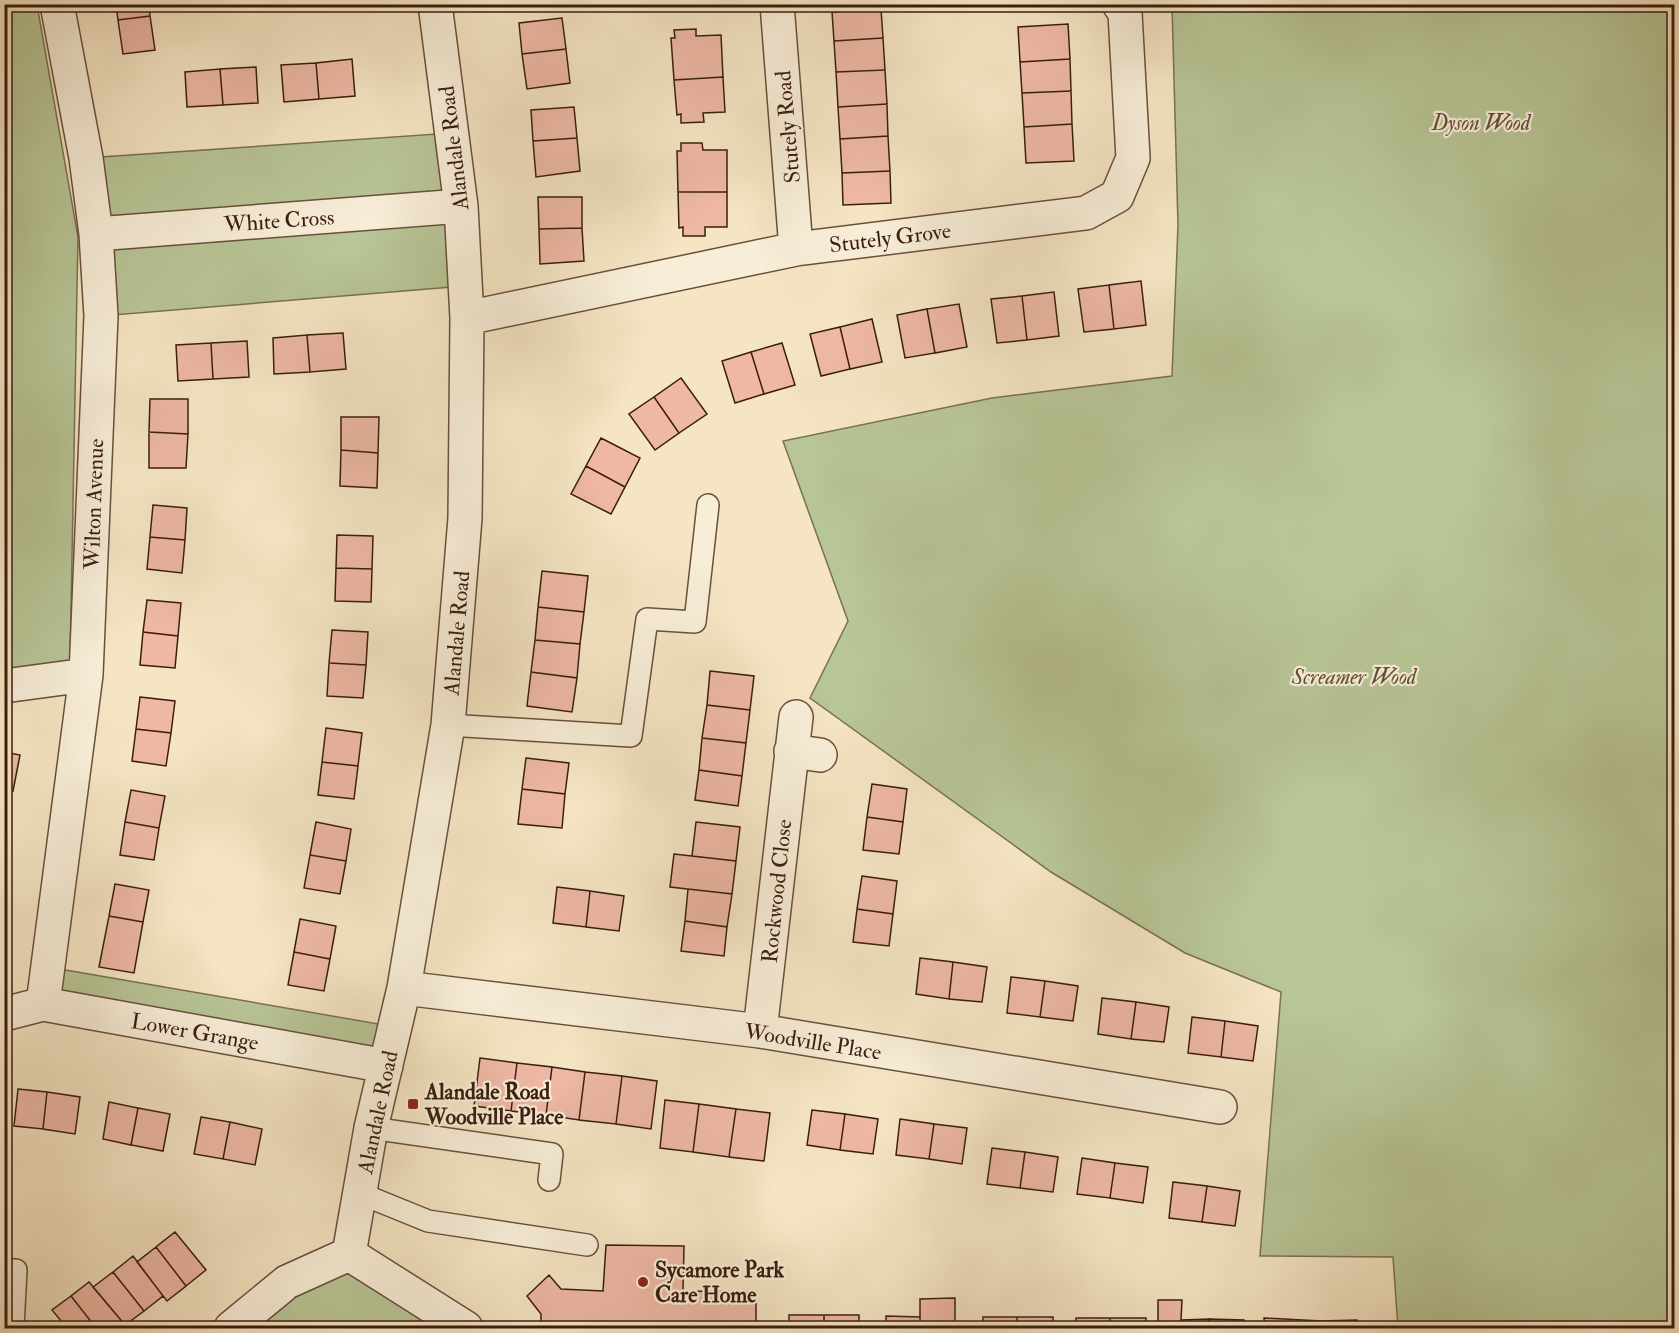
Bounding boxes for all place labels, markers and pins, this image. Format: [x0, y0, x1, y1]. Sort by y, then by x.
place label: Alandale Road Woodville Place [424, 1078, 564, 1131]
marker: Alandale Road Woodville Place [406, 1097, 420, 1111]
place label: Sycamore Park Care Home [655, 1256, 785, 1309]
marker: Sycamore Park Care Home [636, 1275, 650, 1289]

